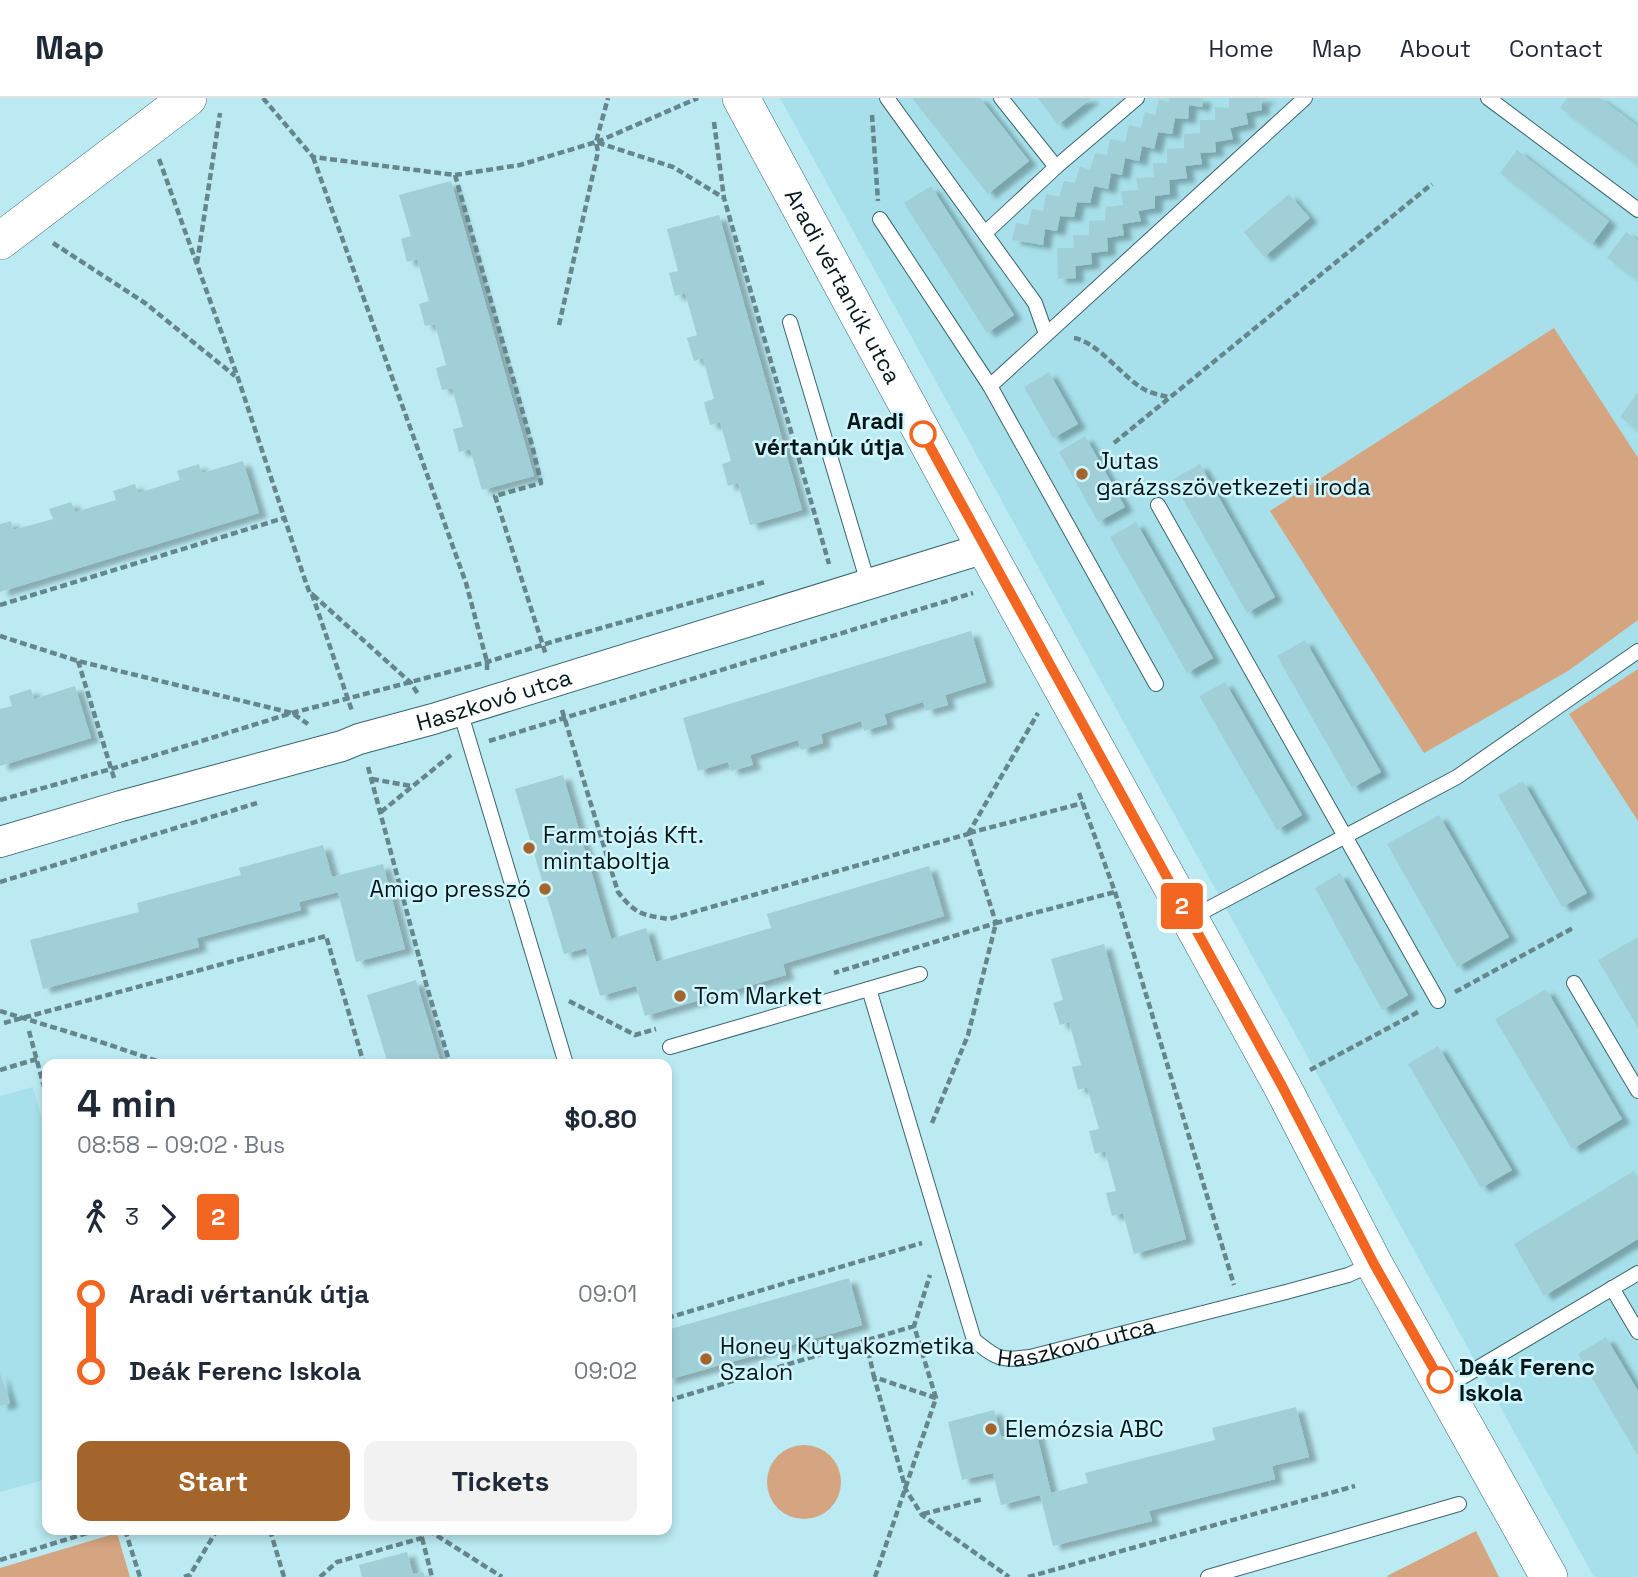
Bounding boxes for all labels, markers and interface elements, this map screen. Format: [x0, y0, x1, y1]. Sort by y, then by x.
text: Map [35, 27, 104, 69]
text: Home [1208, 33, 1274, 64]
text: Map [1312, 33, 1362, 64]
text: About [1400, 33, 1471, 64]
text: Contact [1509, 33, 1603, 64]
street label: Aradi vértanúk utca [778, 183, 908, 389]
place label: Aradi vértanúk útja [754, 406, 904, 462]
marker: Aradi vértanúk útja [910, 421, 936, 447]
place label: Jutas garázsszövetkezeti iroda [1096, 446, 1371, 502]
marker: Jutas garázsszövetkezeti iroda [1074, 466, 1090, 482]
street label: Haszkovó utca [413, 662, 575, 738]
place label: Farm tojás Kft. mintaboltja [543, 820, 704, 876]
marker: Farm tojás Kft. mintaboltja [521, 840, 537, 856]
place label: Amigo presszó [370, 874, 531, 904]
marker: Amigo presszó [537, 881, 553, 897]
line badge: 2 [1159, 883, 1205, 929]
text: 2 [1175, 890, 1189, 921]
place label: Tom Market [694, 981, 822, 1011]
marker: Tom Market [672, 988, 688, 1004]
text: 4 min [77, 1080, 177, 1128]
text: $0.80 [565, 1102, 637, 1136]
text: 08:58 – 09:02 · Bus [77, 1130, 285, 1160]
icon: walk [77, 1198, 115, 1236]
icon: forward [149, 1198, 187, 1236]
text: 2 [211, 1201, 225, 1232]
text: 3 [125, 1202, 139, 1232]
text: Aradi vértanúk útja [129, 1277, 369, 1311]
text: 09:01 [578, 1279, 637, 1309]
street label: Haszkovó utca [996, 1311, 1158, 1374]
place label: Honey Kutyakozmetika Szalon [720, 1331, 975, 1387]
marker: Honey Kutyakozmetika Szalon [698, 1351, 714, 1367]
place label: Deák Ferenc Iskola [1459, 1352, 1595, 1408]
text: Deák Ferenc Iskola [129, 1354, 361, 1388]
text: 09:02 [574, 1356, 637, 1386]
marker: Deák Ferenc Iskola [1427, 1367, 1453, 1393]
place label: Elemózsia ABC [1005, 1414, 1164, 1444]
marker: Elemózsia ABC [983, 1421, 999, 1437]
button: Start [77, 1441, 350, 1521]
button: Tickets [364, 1441, 637, 1521]

